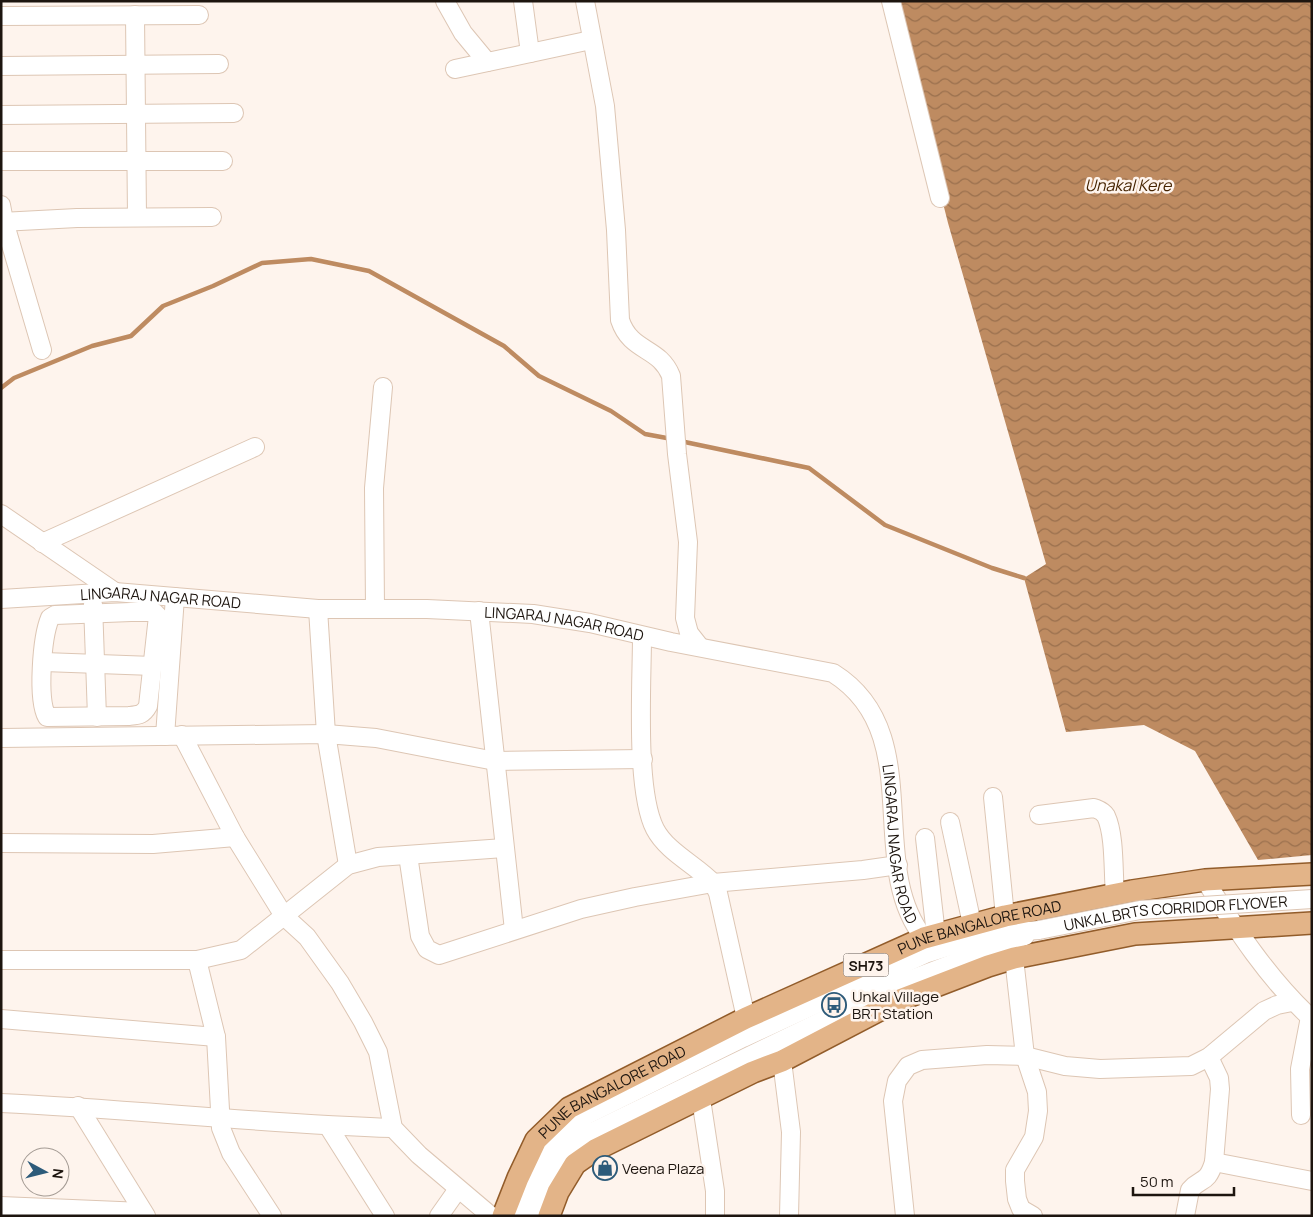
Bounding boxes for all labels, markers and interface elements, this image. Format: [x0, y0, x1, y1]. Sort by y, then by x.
water label: Unakal Kere [1085, 174, 1173, 196]
street label: LINGARAJ NAGAR ROAD [79, 581, 242, 613]
street label: LINGARAJ NAGAR ROAD [484, 601, 646, 646]
street label: LINGARAJ NAGAR ROAD [878, 763, 923, 927]
street label: UNKAL BRTS CORRIDOR FLYOVER [1062, 890, 1288, 935]
street label: PUNE BANGALORE ROAD [894, 895, 1063, 959]
road number: SH73 [844, 954, 888, 976]
place label: Unkal Village BRT Station [852, 986, 939, 1024]
bus stop icon: Unkal Village BRT Station [821, 992, 847, 1018]
street label: PUNE BANGALORE ROAD [533, 1040, 689, 1143]
north arrow [20, 1147, 70, 1197]
shop icon: Veena Plaza [592, 1155, 618, 1181]
place label: Veena Plaza [622, 1158, 704, 1179]
scale bar [1133, 1164, 1234, 1196]
text: N [48, 1167, 68, 1180]
text: 50 m [1140, 1171, 1174, 1192]

